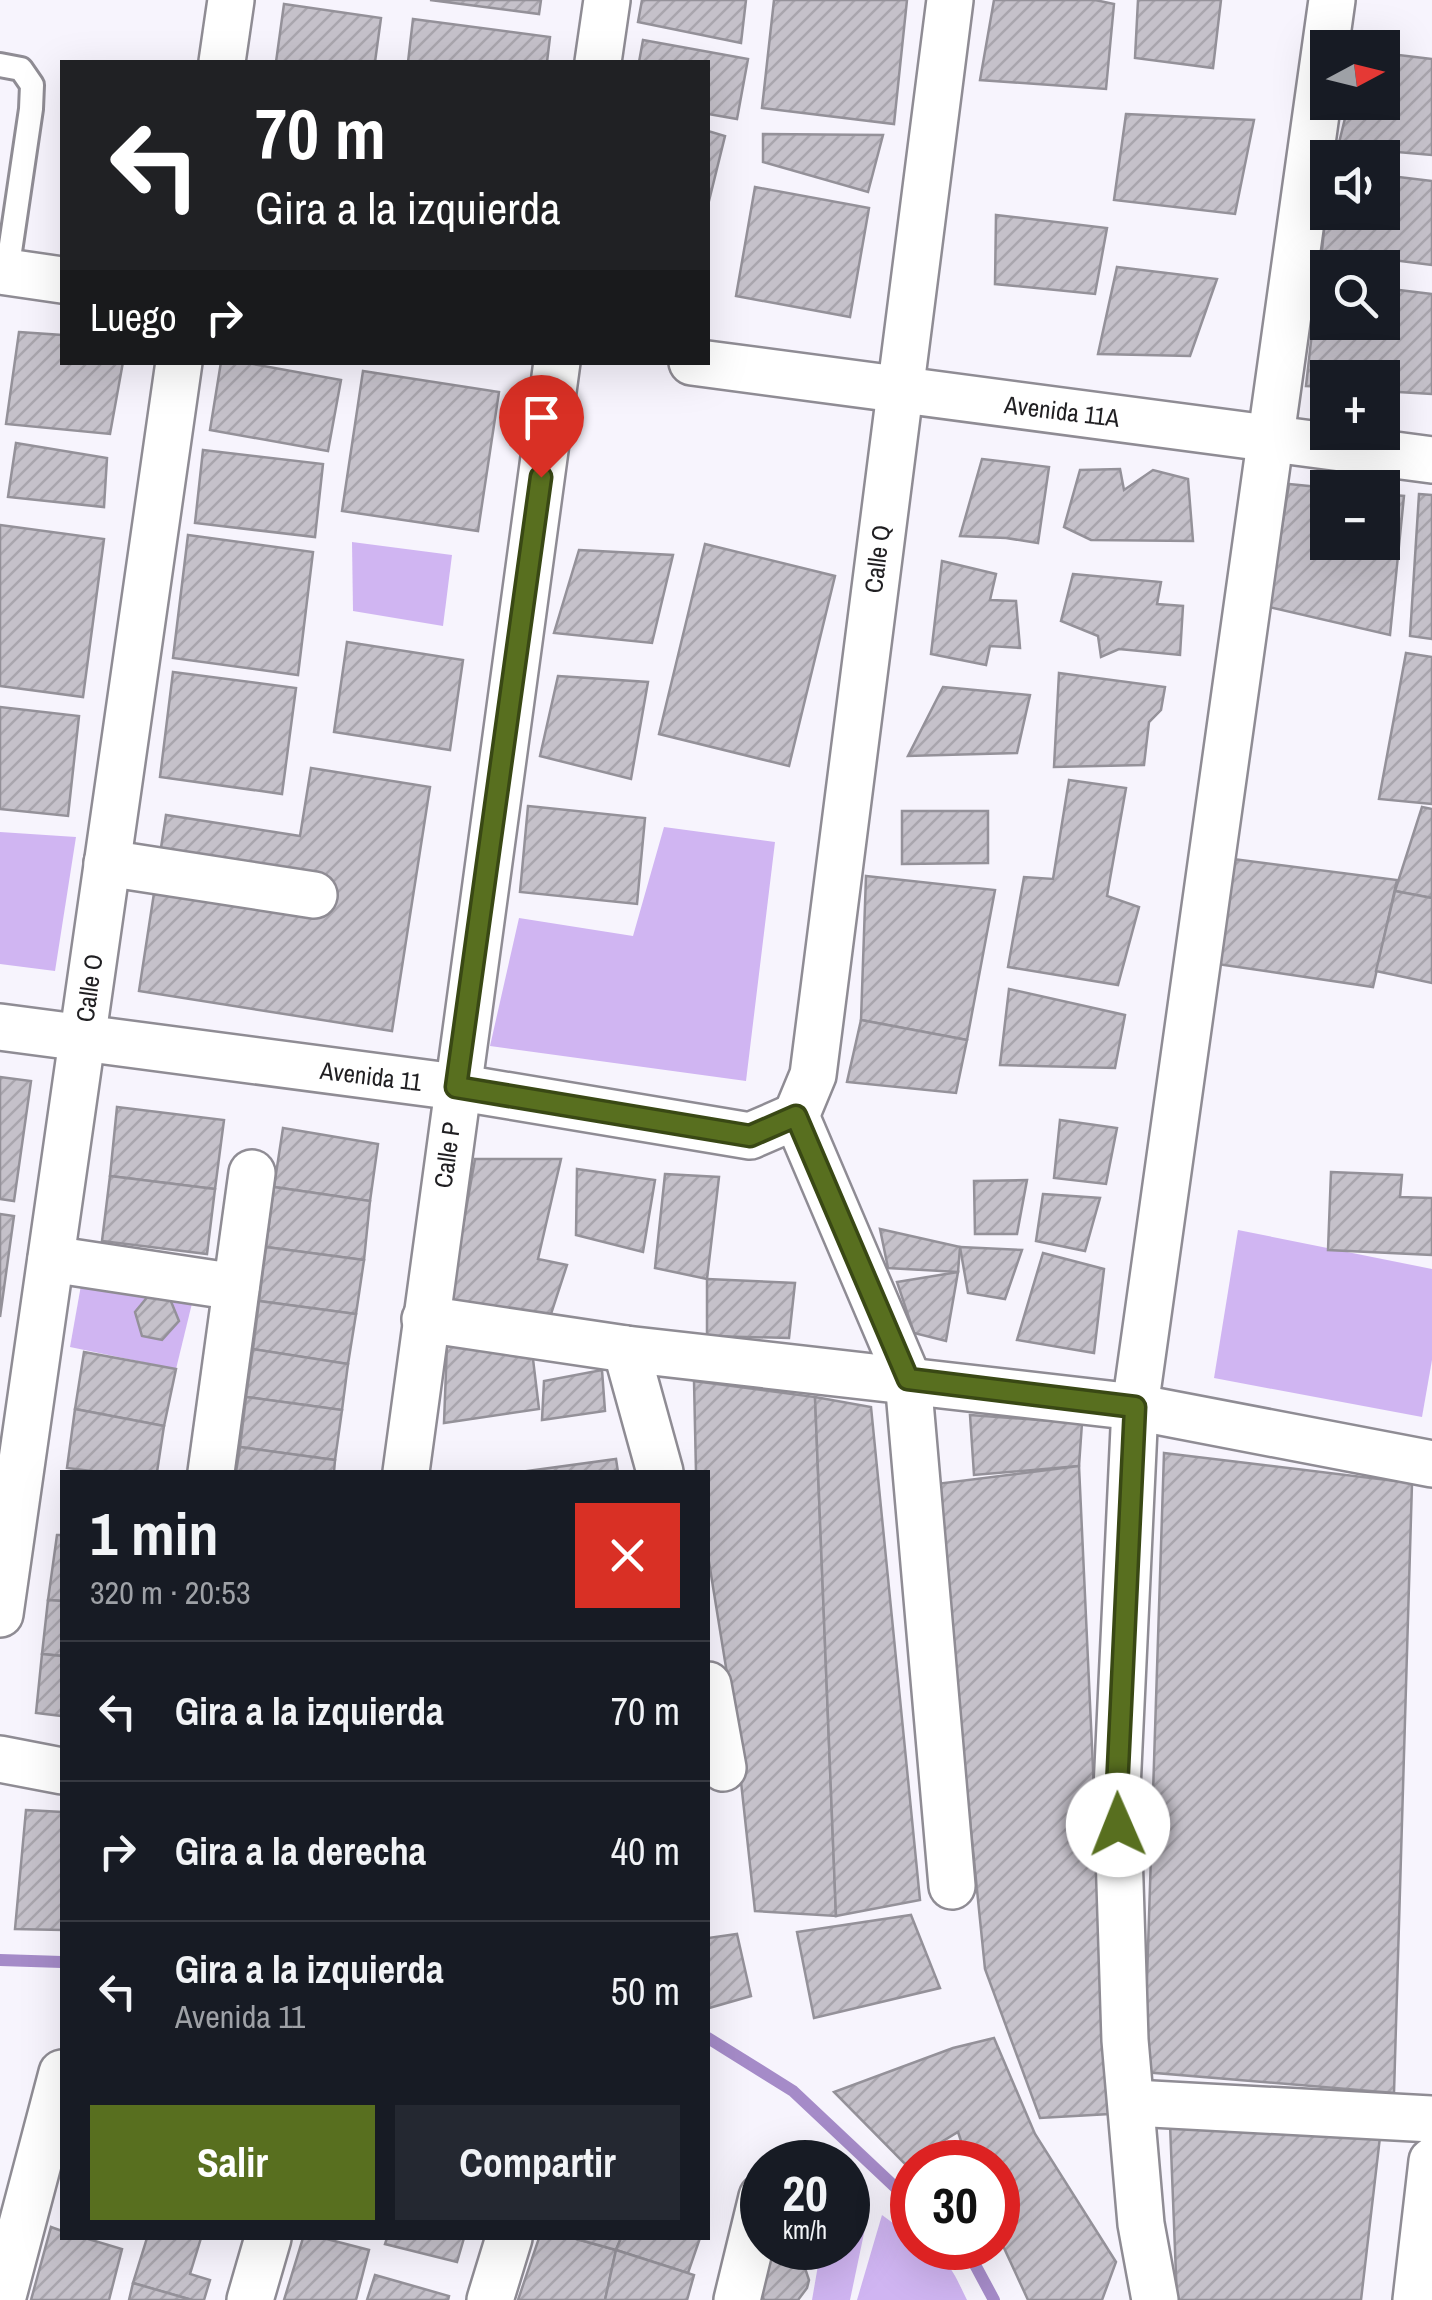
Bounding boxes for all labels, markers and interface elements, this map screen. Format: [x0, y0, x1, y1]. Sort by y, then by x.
north arrow [1310, 30, 1400, 120]
map controls [1310, 30, 1400, 560]
text: 70 m [255, 87, 386, 181]
icon: left [90, 100, 220, 230]
button: sound [1310, 140, 1400, 230]
text: Gira a la izquierda [255, 177, 561, 238]
button: search [1310, 250, 1400, 340]
icon: right [197, 290, 252, 345]
text: Luego [90, 292, 177, 343]
button: + [1310, 360, 1400, 450]
pin [499, 375, 584, 478]
street label: Avenida 11A [1002, 387, 1122, 435]
icon: arrive [514, 390, 569, 445]
button: − [1310, 470, 1400, 560]
street label: Calle Q [856, 523, 898, 595]
street label: Calle O [67, 952, 111, 1024]
street label: Avenida 11 [317, 1053, 424, 1099]
street label: Calle P [426, 1120, 468, 1190]
text: 1 min [90, 1493, 219, 1574]
button: close [575, 1503, 680, 1608]
text: 320 m · 20:53 [90, 1571, 250, 1614]
icon: left [90, 1684, 145, 1739]
text: Gira a la izquierda [175, 1686, 443, 1737]
text: 70 m [611, 1686, 680, 1737]
position arrow [1066, 1773, 1170, 1877]
icon: right [90, 1824, 145, 1879]
text: Gira a la derecha [175, 1826, 426, 1877]
text: 40 m [611, 1826, 680, 1877]
text: Gira a la izquierda [175, 1944, 443, 1995]
icon: left [90, 1964, 145, 2019]
text: 50 m [611, 1966, 680, 2017]
text: Avenida 11 [175, 1995, 305, 2038]
button: Salir [90, 2105, 375, 2220]
button: Compartir [395, 2105, 680, 2220]
speed limit sign: 30 [890, 2140, 1020, 2270]
text: 20 [782, 2159, 828, 2227]
text: km/h [783, 2213, 827, 2247]

